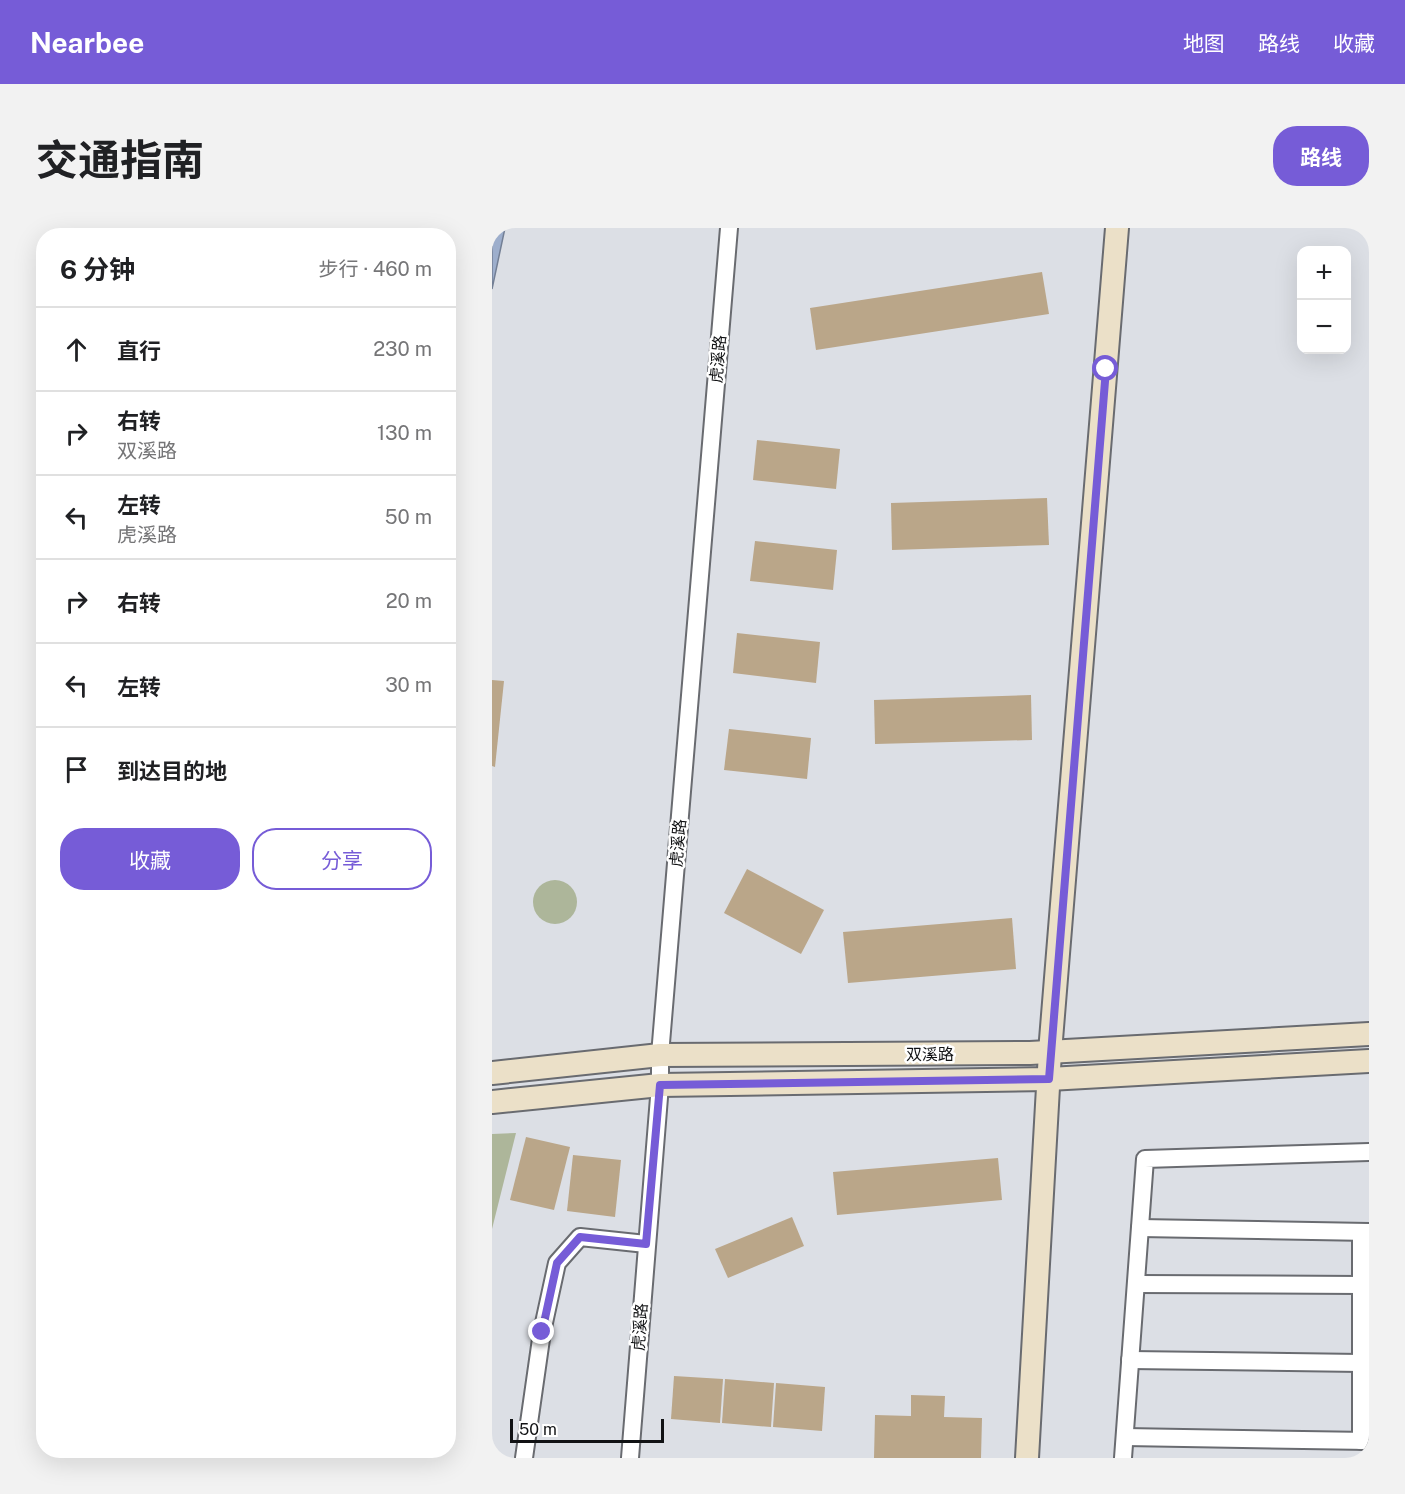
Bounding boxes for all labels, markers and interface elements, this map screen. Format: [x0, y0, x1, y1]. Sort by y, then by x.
text: Nearbee [30, 26, 144, 59]
text: 地图 [1183, 31, 1225, 56]
text: 路线 [1258, 31, 1300, 56]
text: 收藏 [1333, 31, 1375, 56]
button: 路线 [1273, 126, 1369, 186]
text: 交通指南 [36, 135, 204, 184]
map controls [1297, 246, 1351, 354]
button: + [1297, 246, 1351, 300]
text: 6 分钟 [60, 254, 135, 285]
text: 步行 · 460 m [319, 257, 432, 281]
button: − [1297, 300, 1351, 354]
icon: ahead [60, 333, 93, 366]
street label: 虎溪路 [706, 334, 730, 384]
text: 230 m [373, 337, 432, 361]
text: 直行 [117, 338, 161, 364]
route start [1092, 355, 1118, 381]
text: 右转 [117, 408, 161, 434]
icon: right [60, 417, 93, 450]
text: 130 m [377, 421, 432, 445]
text: 双溪路 [117, 439, 177, 463]
text: 左转 [117, 492, 161, 518]
icon: left [60, 501, 93, 534]
text: 50 m [385, 505, 432, 529]
text: 虎溪路 [117, 523, 177, 547]
icon: right [60, 585, 93, 618]
text: 20 m [386, 589, 432, 613]
text: 右转 [117, 590, 161, 616]
icon: left [60, 669, 93, 702]
text: 30 m [385, 673, 432, 697]
text: 左转 [117, 674, 161, 700]
icon: arrive [60, 753, 93, 786]
text: 到达目的地 [117, 758, 227, 784]
street label: 虎溪路 [666, 818, 690, 868]
button: 收藏 [60, 828, 240, 890]
button: 分享 [252, 828, 432, 890]
street label: 双溪路 [906, 1045, 954, 1064]
street label: 虎溪路 [629, 1302, 651, 1352]
route end [528, 1318, 554, 1344]
scale bar [510, 1416, 664, 1444]
text: 50 m [519, 1420, 557, 1439]

